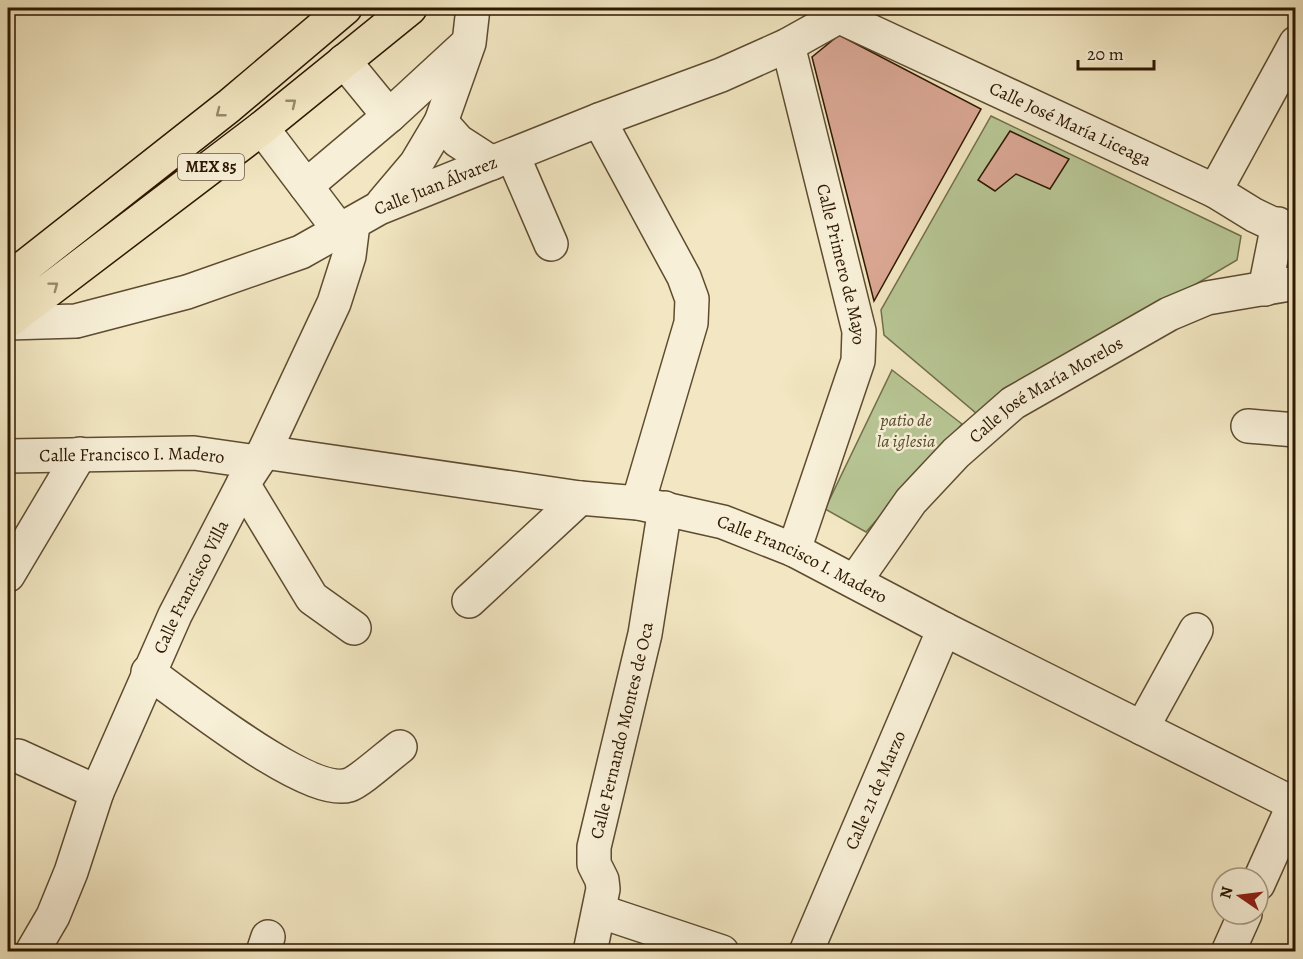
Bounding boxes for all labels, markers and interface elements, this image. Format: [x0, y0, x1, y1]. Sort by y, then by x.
scale bar [1078, 33, 1154, 71]
text: 20 m [1087, 42, 1124, 66]
street label: Calle José María Liceaga [986, 76, 1156, 172]
one-way arrow [285, 100, 296, 111]
one-way arrow [216, 106, 227, 117]
street label: Calle Juan Álvarez [370, 150, 501, 221]
road number: MEX 85 [178, 154, 244, 180]
street label: Calle Primero de Mayo [811, 181, 871, 345]
one-way arrow [47, 282, 58, 293]
street label: Calle José María Morelos [964, 331, 1127, 448]
park label: patio de la iglesia [877, 408, 935, 453]
street label: Calle Francisco I. Madero [39, 441, 226, 469]
street label: Calle Francisco I. Madero [714, 509, 891, 609]
street label: Calle Francisco Villa [147, 515, 235, 657]
street label: Calle Fernando Montes de Oca [584, 620, 659, 841]
street label: Calle 21 de Marzo [839, 727, 911, 853]
north arrow [1210, 866, 1270, 926]
text: N [1214, 884, 1239, 901]

